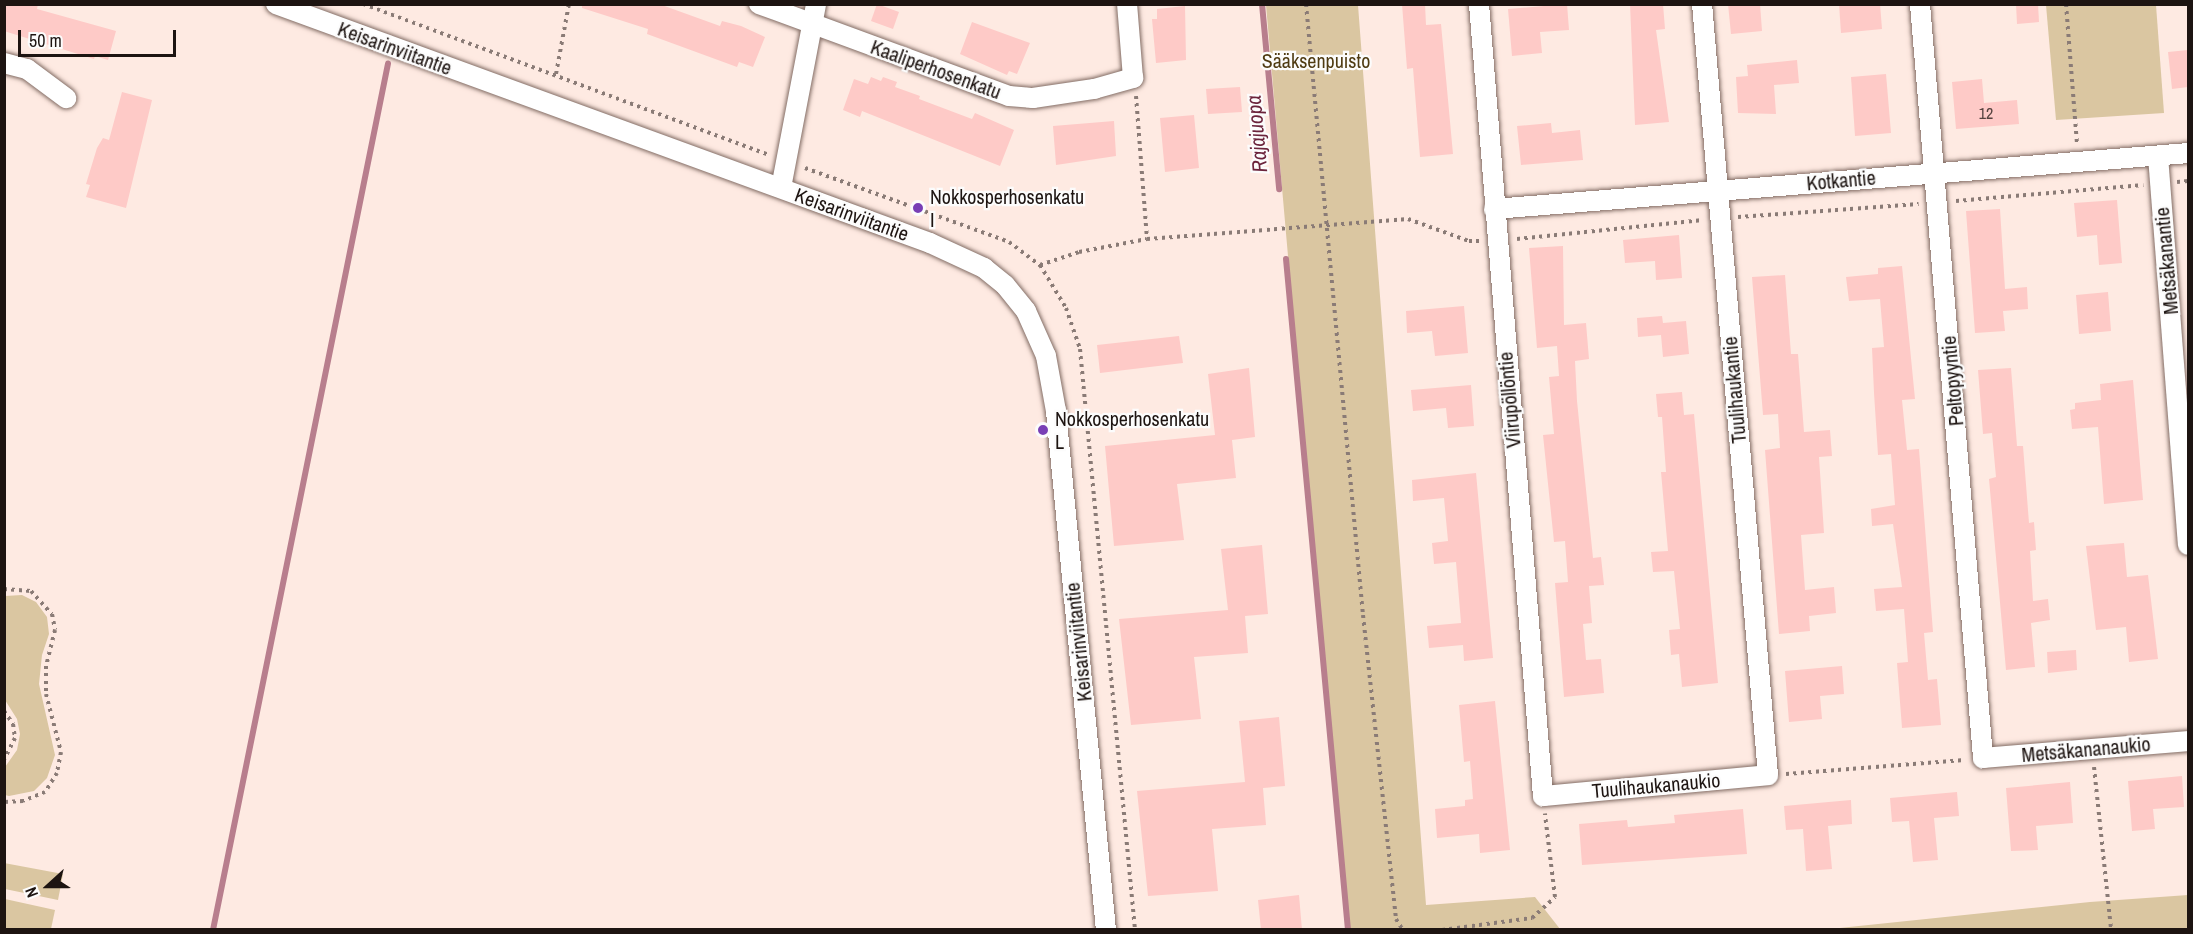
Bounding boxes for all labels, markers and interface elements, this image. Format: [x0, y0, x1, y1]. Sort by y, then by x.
street label: Keisarinviitantie [335, 16, 455, 80]
scale bar [21, 18, 178, 56]
text: 50 m [29, 28, 62, 53]
street label: Kaaliperhosenkatu [868, 34, 1004, 104]
park label: Sääksenpuisto [1262, 48, 1370, 72]
water label: Rajajuopa [1241, 94, 1273, 174]
house number: 12 [1979, 103, 1993, 123]
street label: Kotkantie [1805, 165, 1877, 195]
street label: Keisarinviitantie [792, 182, 912, 246]
place label: Nokkosperhosenkatu I [930, 184, 1084, 231]
marker: Nokkosperhosenkatu I [911, 201, 925, 215]
street label: Metsäkanantie [2149, 206, 2183, 316]
street label: Peltopyyntie [1936, 335, 1968, 427]
street label: Tuulihaukantie [1717, 336, 1751, 444]
street label: Viirupöllöntie [1493, 351, 1525, 449]
place label: Nokkosperhosenkatu L [1055, 406, 1209, 453]
marker: Nokkosperhosenkatu L [1036, 423, 1050, 437]
street label: Keisarinviitantie [1060, 581, 1096, 703]
street label: Metsäkananaukio [2020, 731, 2152, 767]
street label: Tuulihaukanaukio [1591, 767, 1721, 803]
north arrow [18, 856, 78, 916]
text: N [19, 884, 43, 901]

